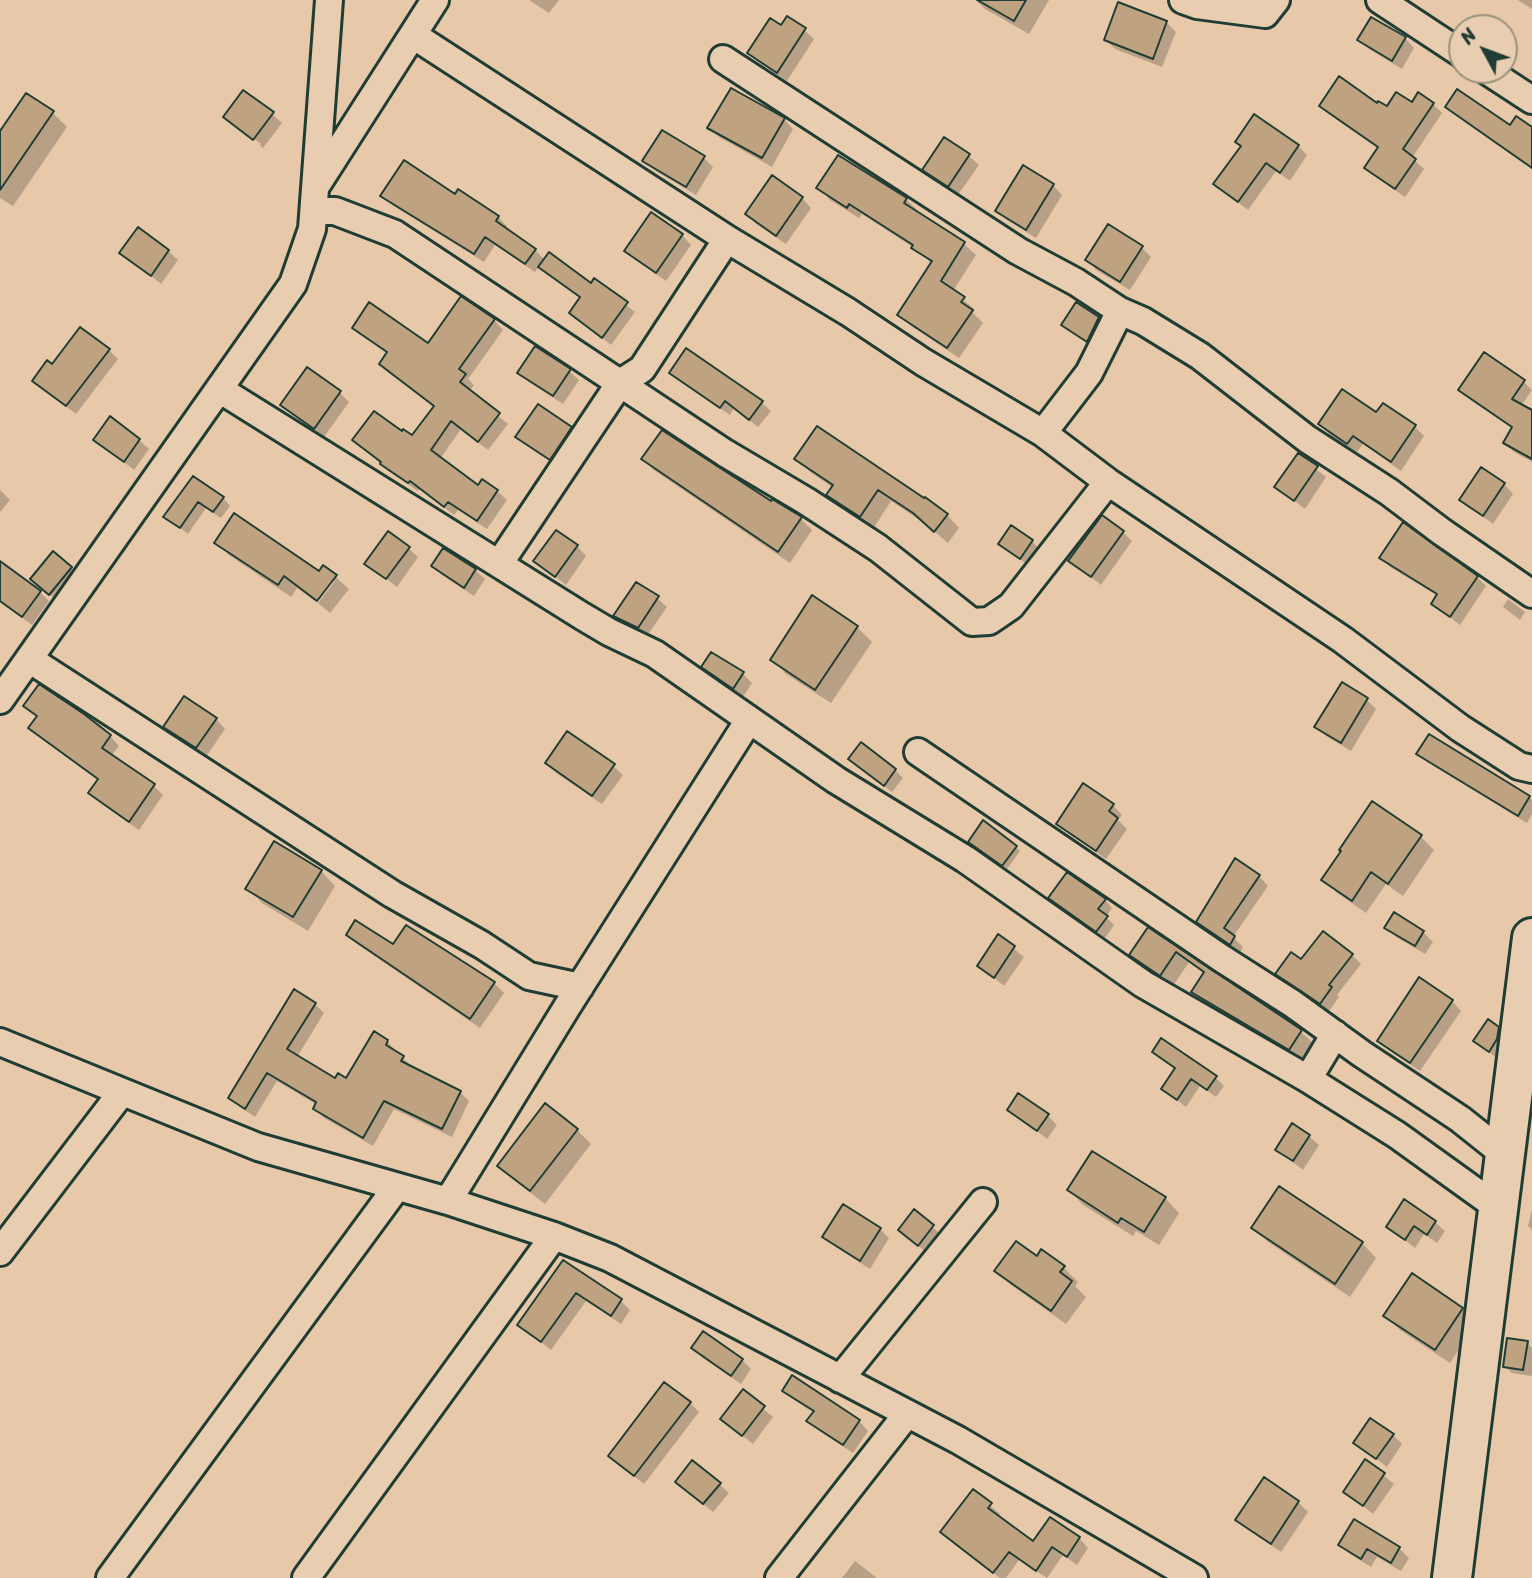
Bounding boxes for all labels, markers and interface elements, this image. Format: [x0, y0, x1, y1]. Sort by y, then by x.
north arrow [1448, 14, 1518, 84]
text: N [1452, 20, 1485, 52]

